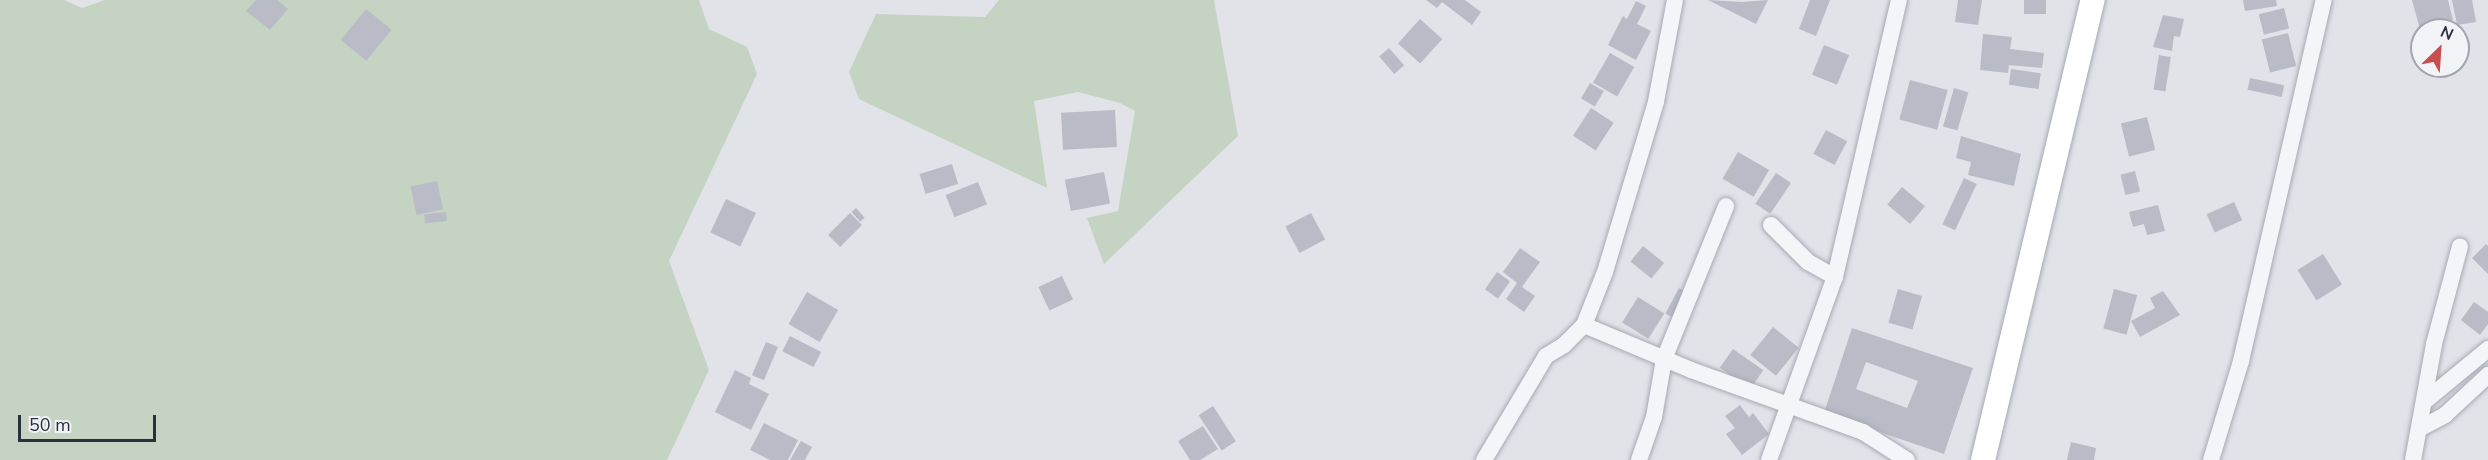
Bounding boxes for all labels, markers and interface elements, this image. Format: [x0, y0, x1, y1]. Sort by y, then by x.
north arrow [2410, 18, 2470, 78]
text: N [2437, 21, 2457, 46]
scale bar [21, 403, 159, 441]
text: 50 m [29, 413, 71, 437]

